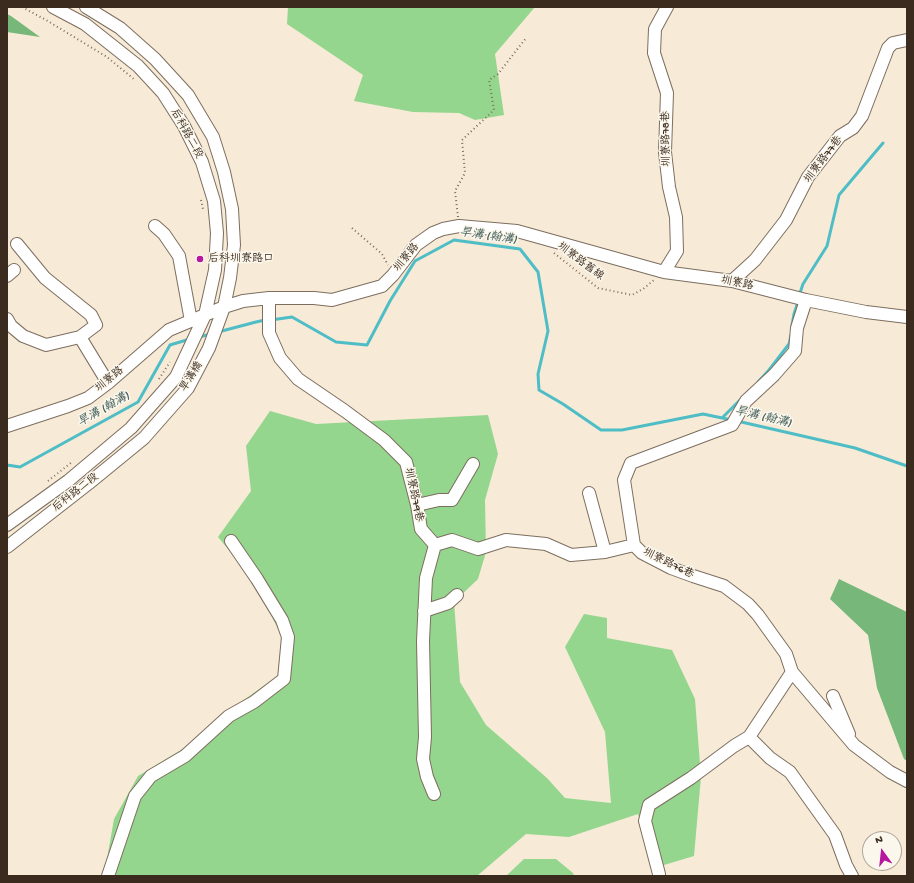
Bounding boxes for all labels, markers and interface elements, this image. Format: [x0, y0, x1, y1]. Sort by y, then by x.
street label: 后科路二段 [167, 107, 205, 161]
street label: 圳寮路78巷 [660, 111, 674, 167]
street label: 圳寮路77巷 [802, 134, 846, 186]
water label: 旱溝 (翰溝) [458, 226, 518, 248]
street label: 圳寮路舊線 [554, 240, 606, 284]
street label: 圳寮路 [391, 241, 423, 275]
place label: 后科圳寮路口 [208, 252, 274, 266]
marker: 后科圳寮路口 [195, 254, 205, 264]
street label: 圳寮路 [719, 274, 755, 294]
street label: 旱溝橋 [178, 360, 206, 394]
street label: 圳寮路 [93, 364, 127, 396]
water label: 旱溝 (翰溝) [75, 389, 133, 431]
water label: 旱溝 (翰溝) [733, 405, 793, 431]
street label: 圳寮路79巷 [401, 467, 425, 523]
street label: 后科路二段 [50, 471, 102, 515]
street label: 圳寮路76巷 [640, 546, 696, 582]
north arrow [862, 831, 902, 871]
text: N [874, 834, 884, 847]

